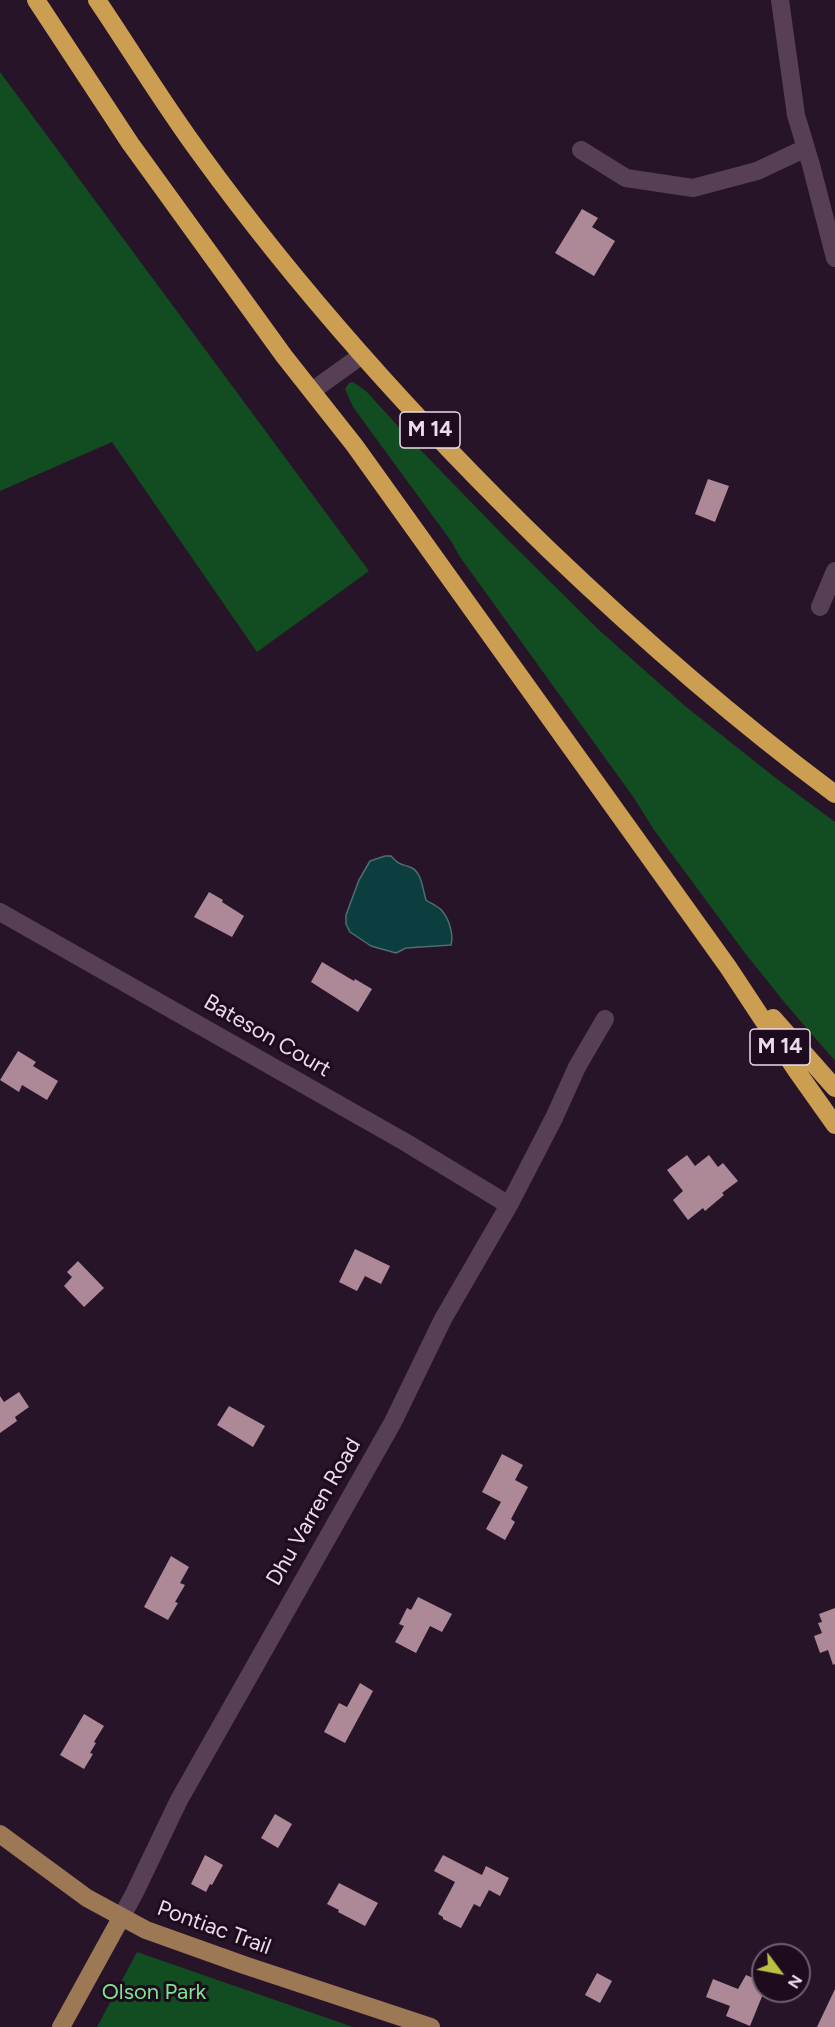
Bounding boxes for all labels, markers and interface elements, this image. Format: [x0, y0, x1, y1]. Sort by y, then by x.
road number: M 14 [400, 412, 460, 448]
street label: Bateson Court [199, 989, 335, 1083]
road number: M 14 [750, 1029, 810, 1065]
street label: Dhu Varren Road [261, 1434, 367, 1590]
street label: Pontiac Trail [153, 1895, 275, 1961]
north arrow [751, 1943, 811, 2003]
text: N [784, 1971, 806, 1992]
park label: Olson Park [102, 1980, 206, 2006]

